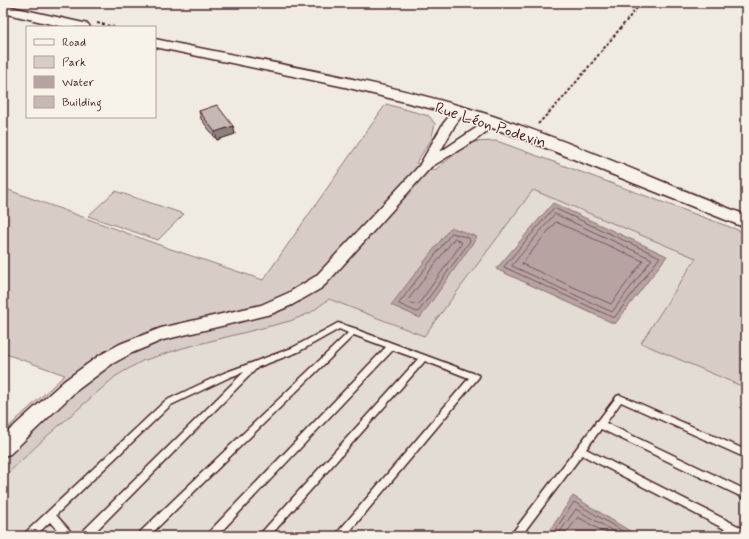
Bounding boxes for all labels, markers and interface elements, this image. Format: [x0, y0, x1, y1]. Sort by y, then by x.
legend [26, 26, 156, 118]
text: Road [62, 35, 86, 51]
text: Park [62, 55, 86, 71]
text: Water [62, 75, 94, 91]
text: Building [62, 95, 102, 112]
street label: Rue Léon Podevin [432, 97, 549, 153]

